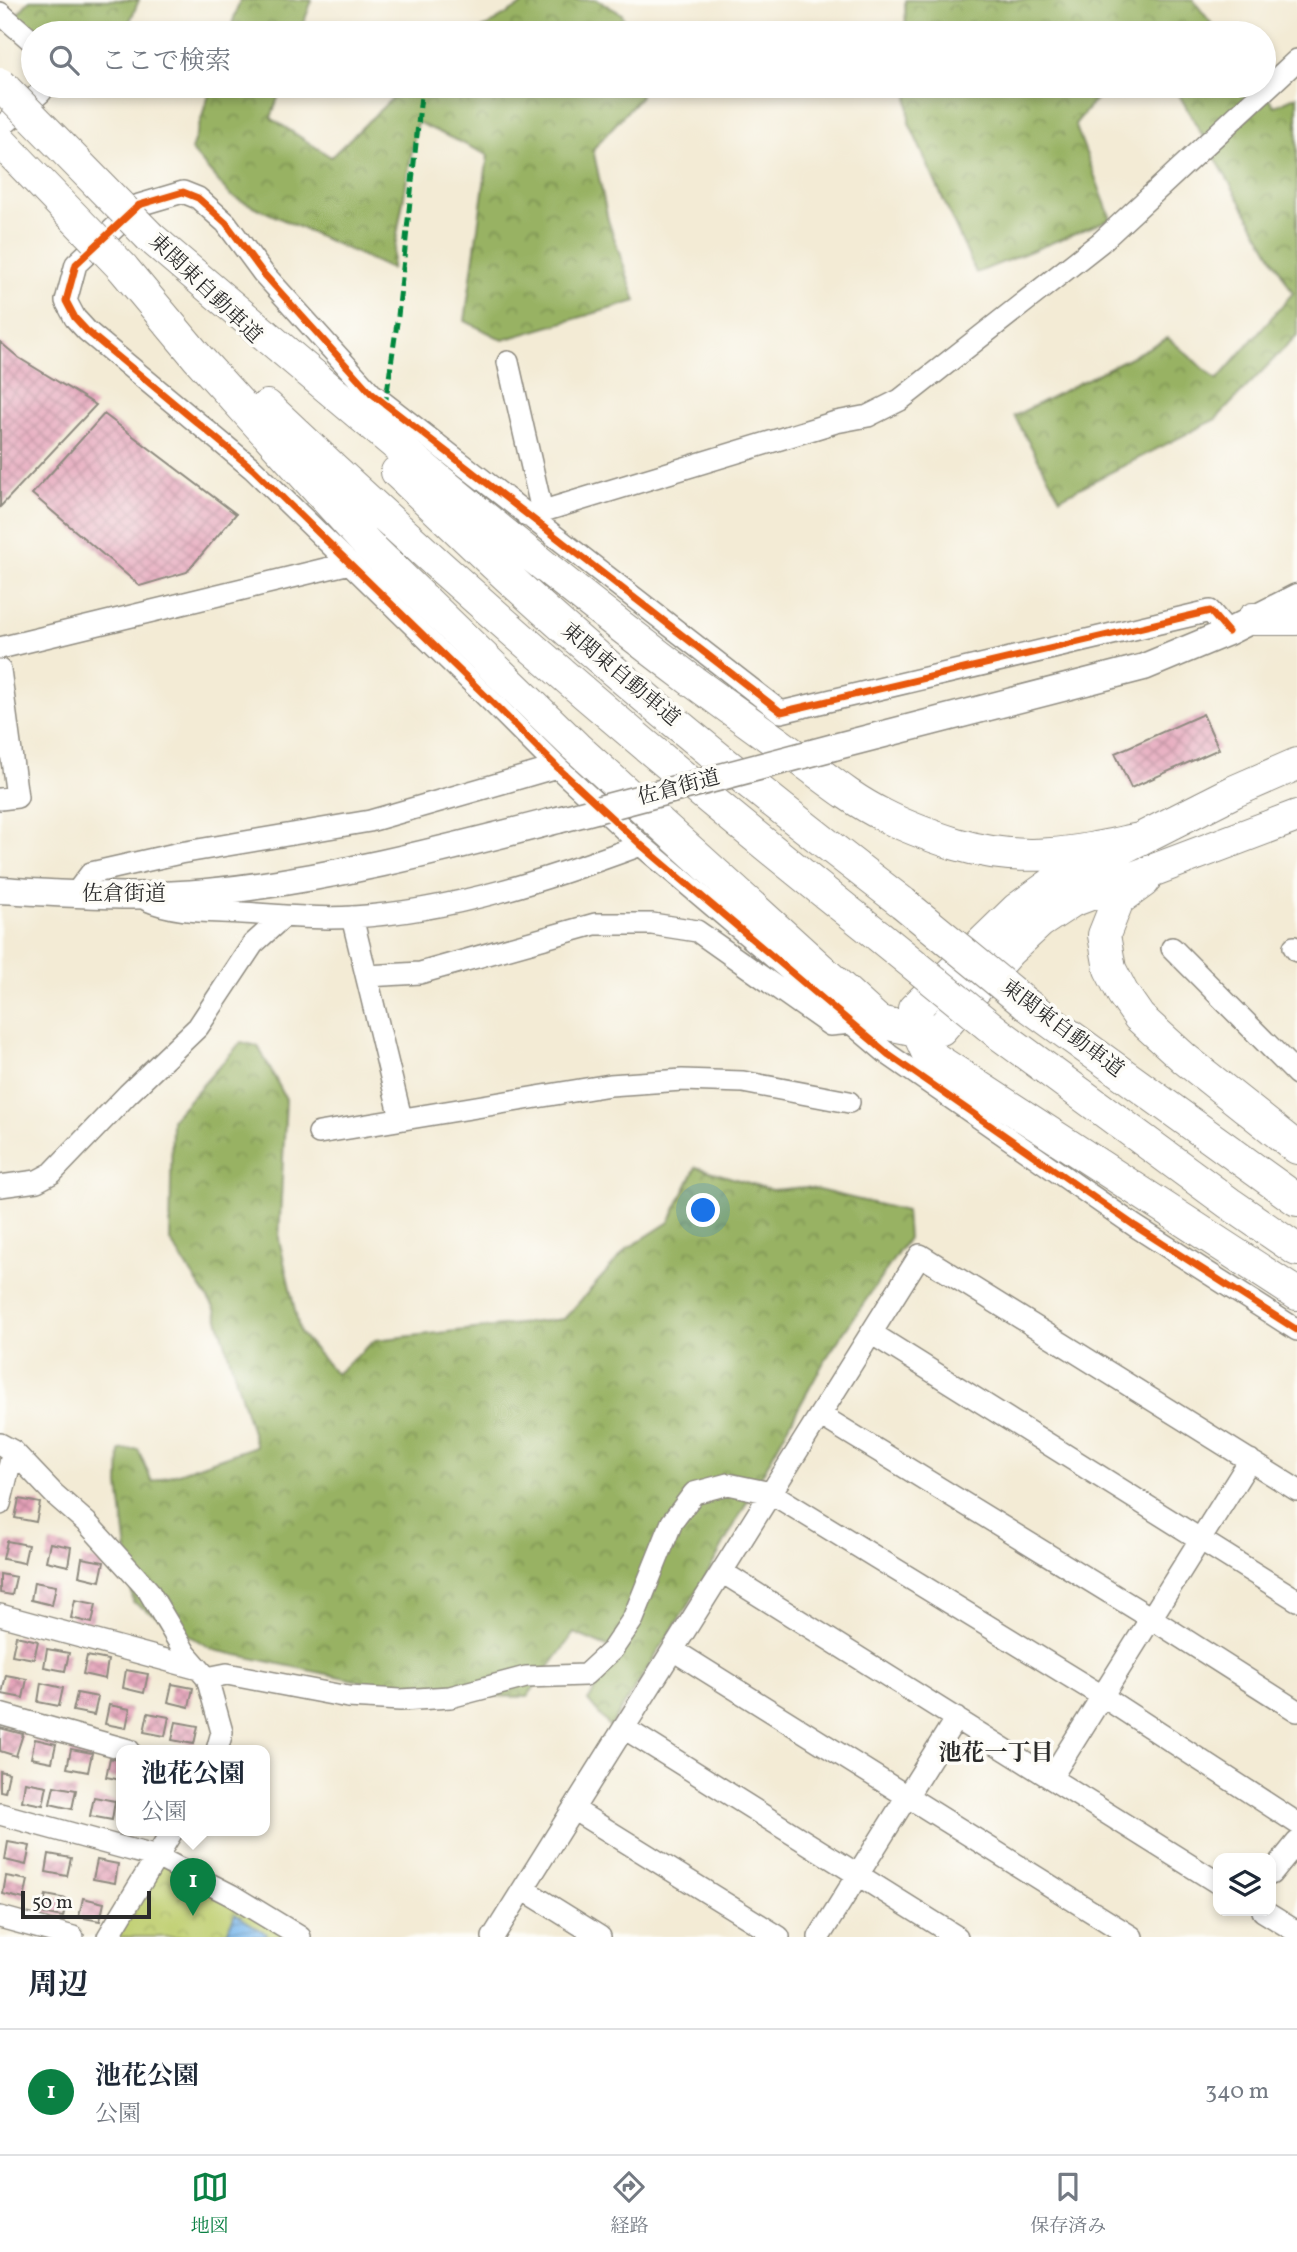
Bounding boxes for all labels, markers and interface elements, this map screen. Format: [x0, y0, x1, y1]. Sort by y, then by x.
search box [21, 21, 1276, 98]
icon: search [45, 41, 83, 79]
text: ここで検索 [101, 44, 231, 80]
street label: 東関東自動車道 [142, 228, 268, 350]
street label: 東関東自動車道 [554, 617, 686, 733]
street label: 佐倉街道 [635, 763, 723, 813]
street label: 佐倉街道 [82, 880, 166, 909]
street label: 東関東自動車道 [995, 973, 1129, 1085]
your location [686, 1193, 720, 1227]
district label: 池花一丁目 [939, 1738, 1054, 1770]
popup [116, 1745, 270, 1836]
text: 池花公園 [141, 1757, 245, 1793]
text: 公園 [141, 1797, 187, 1829]
map controls [1213, 1853, 1276, 1916]
button: layers [1213, 1853, 1276, 1916]
pin: 1 [170, 1858, 216, 1916]
scale bar [21, 1888, 150, 1920]
text: 50 m [32, 1890, 73, 1916]
text: 周辺 [28, 1965, 88, 2007]
text: 池花公園 [95, 2059, 199, 2095]
text: 1 [46, 2076, 56, 2108]
text: 340 m [1205, 2076, 1269, 2108]
text: 公園 [95, 2099, 141, 2131]
tab: 地図 [191, 2168, 229, 2240]
tab: 経路 [610, 2168, 648, 2240]
tab: 保存済み [1030, 2168, 1106, 2240]

